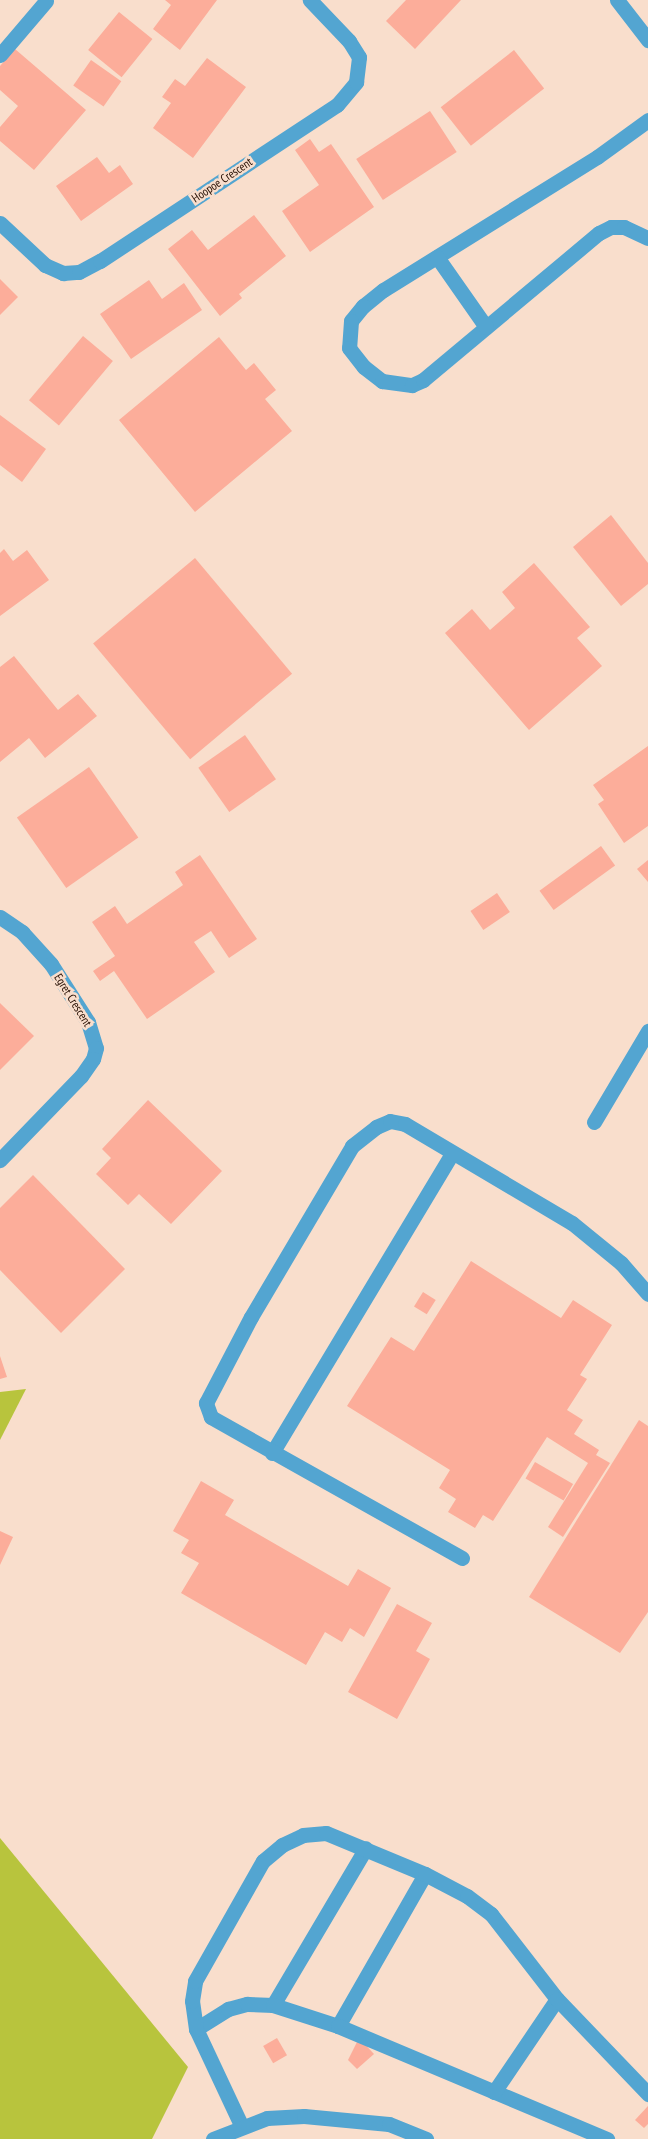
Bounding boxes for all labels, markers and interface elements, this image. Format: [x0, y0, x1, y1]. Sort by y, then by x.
street label: Hoopoe Crescent [189, 154, 255, 206]
street label: Egret Crescent [51, 971, 95, 1029]

